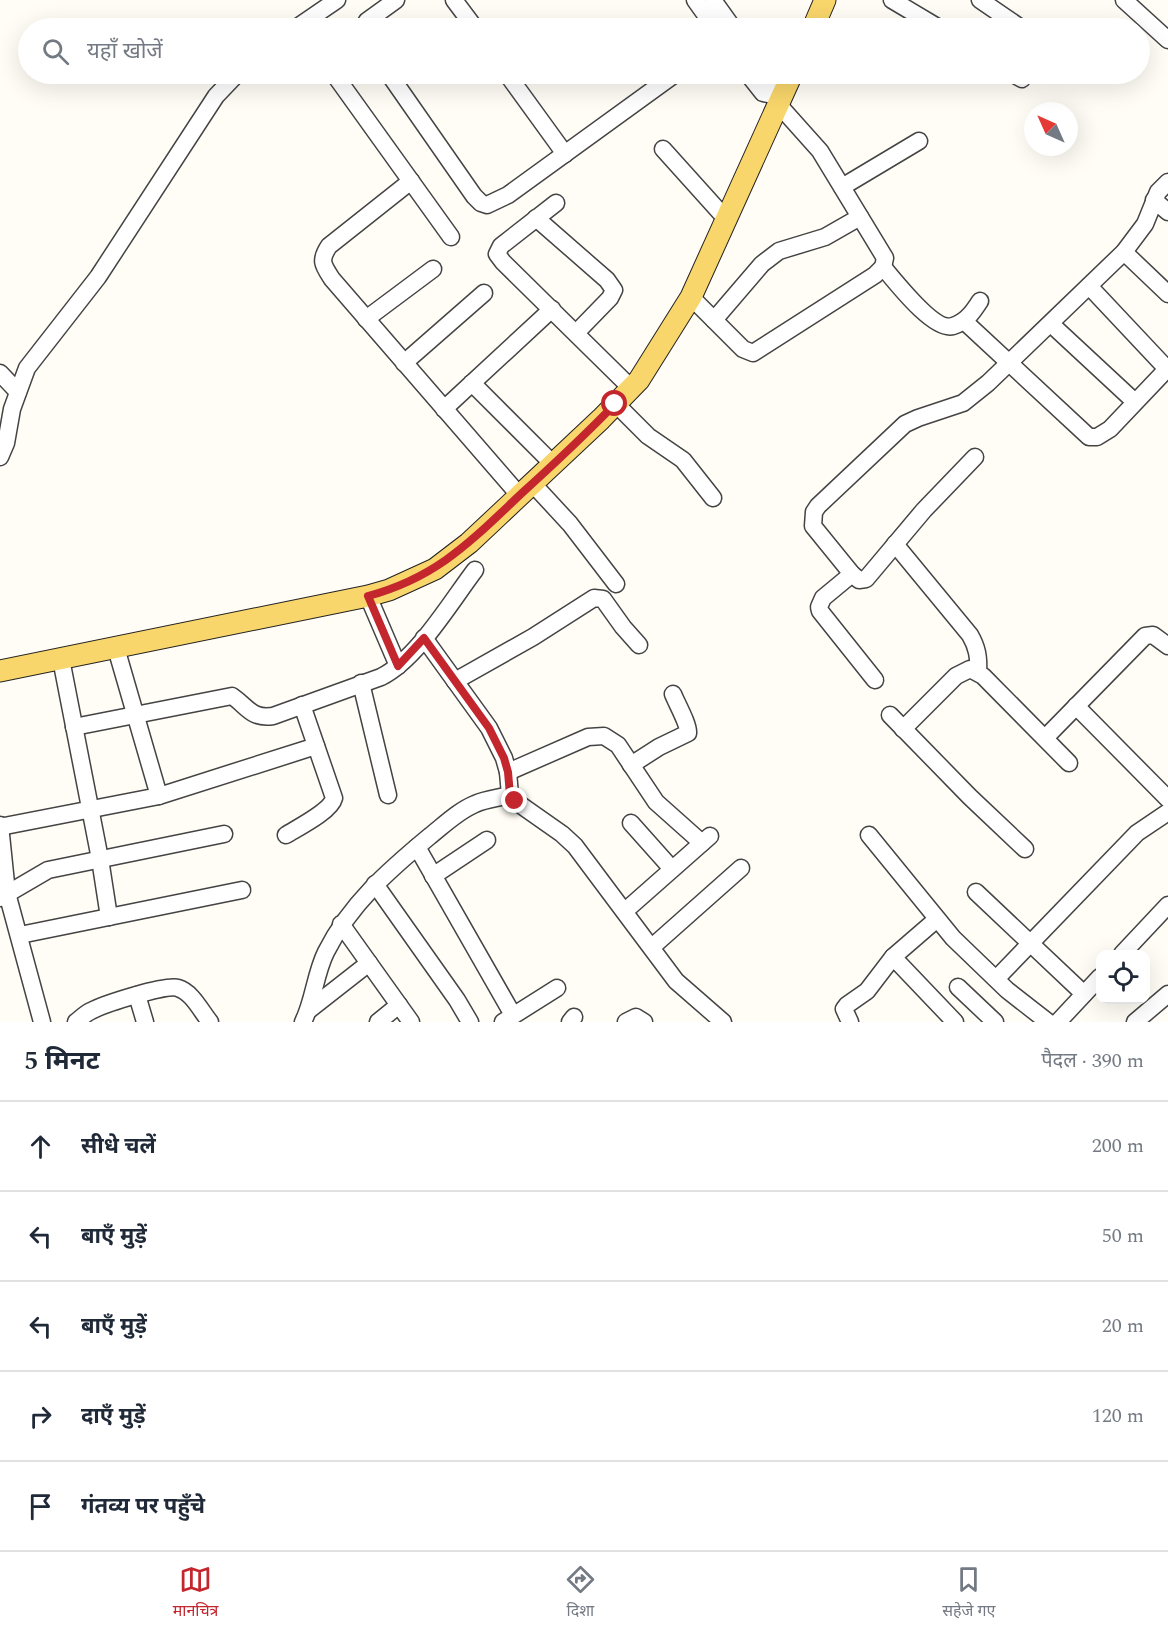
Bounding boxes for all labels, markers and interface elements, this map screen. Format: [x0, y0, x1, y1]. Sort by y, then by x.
search box [18, 18, 1150, 84]
icon: search [39, 35, 72, 68]
text: यहाँ खोजें [87, 35, 163, 68]
north arrow [1024, 102, 1078, 156]
route start [601, 390, 627, 416]
route end [501, 787, 527, 813]
map controls [1096, 950, 1150, 1004]
button: locate [1096, 950, 1150, 1004]
text: 5 मिनट [24, 1041, 100, 1081]
text: पैदल · 390 m [1041, 1046, 1144, 1076]
icon: ahead [24, 1130, 57, 1163]
text: सीधे चलें [81, 1130, 156, 1163]
text: 200 m [1092, 1131, 1144, 1161]
icon: left [24, 1220, 57, 1253]
text: बाएँ मुड़ें [81, 1220, 147, 1253]
text: 50 m [1102, 1221, 1144, 1251]
icon: left [24, 1310, 57, 1343]
text: बाएँ मुड़ें [81, 1310, 147, 1343]
text: 20 m [1102, 1311, 1144, 1341]
icon: right [24, 1400, 57, 1433]
text: दाएँ मुड़ें [81, 1400, 146, 1433]
text: 120 m [1092, 1401, 1144, 1431]
icon: arrive [24, 1490, 57, 1523]
text: गंतव्य पर पहुँचे [81, 1490, 205, 1523]
tab: मानचित्र [173, 1563, 218, 1623]
tab: दिशा [564, 1563, 597, 1623]
tab: सहेजे गए [942, 1563, 995, 1623]

